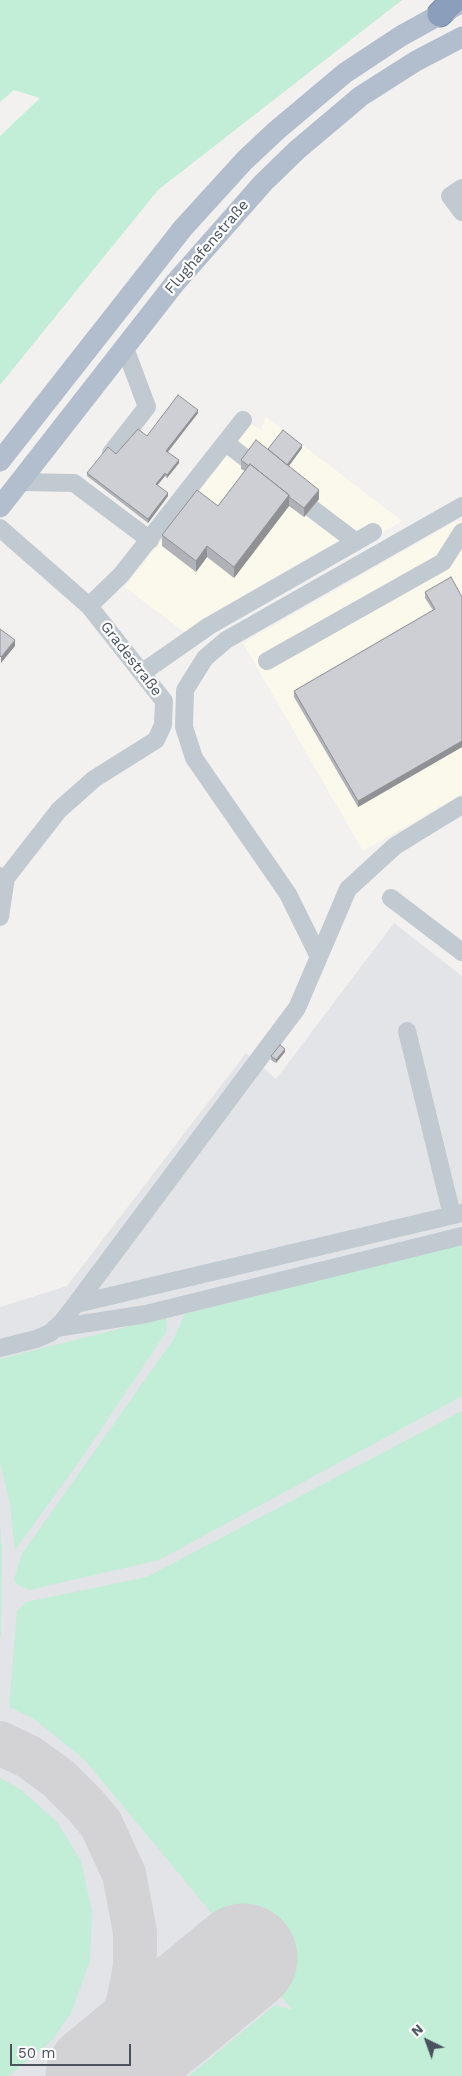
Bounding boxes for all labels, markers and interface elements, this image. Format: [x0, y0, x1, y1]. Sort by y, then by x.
street label: Flughafenstraße [161, 196, 253, 298]
street label: Gradestraße [96, 618, 166, 700]
north arrow [402, 2016, 452, 2066]
text: N [408, 2020, 426, 2039]
scale bar [12, 2034, 134, 2066]
text: 50 m [18, 2044, 55, 2062]

